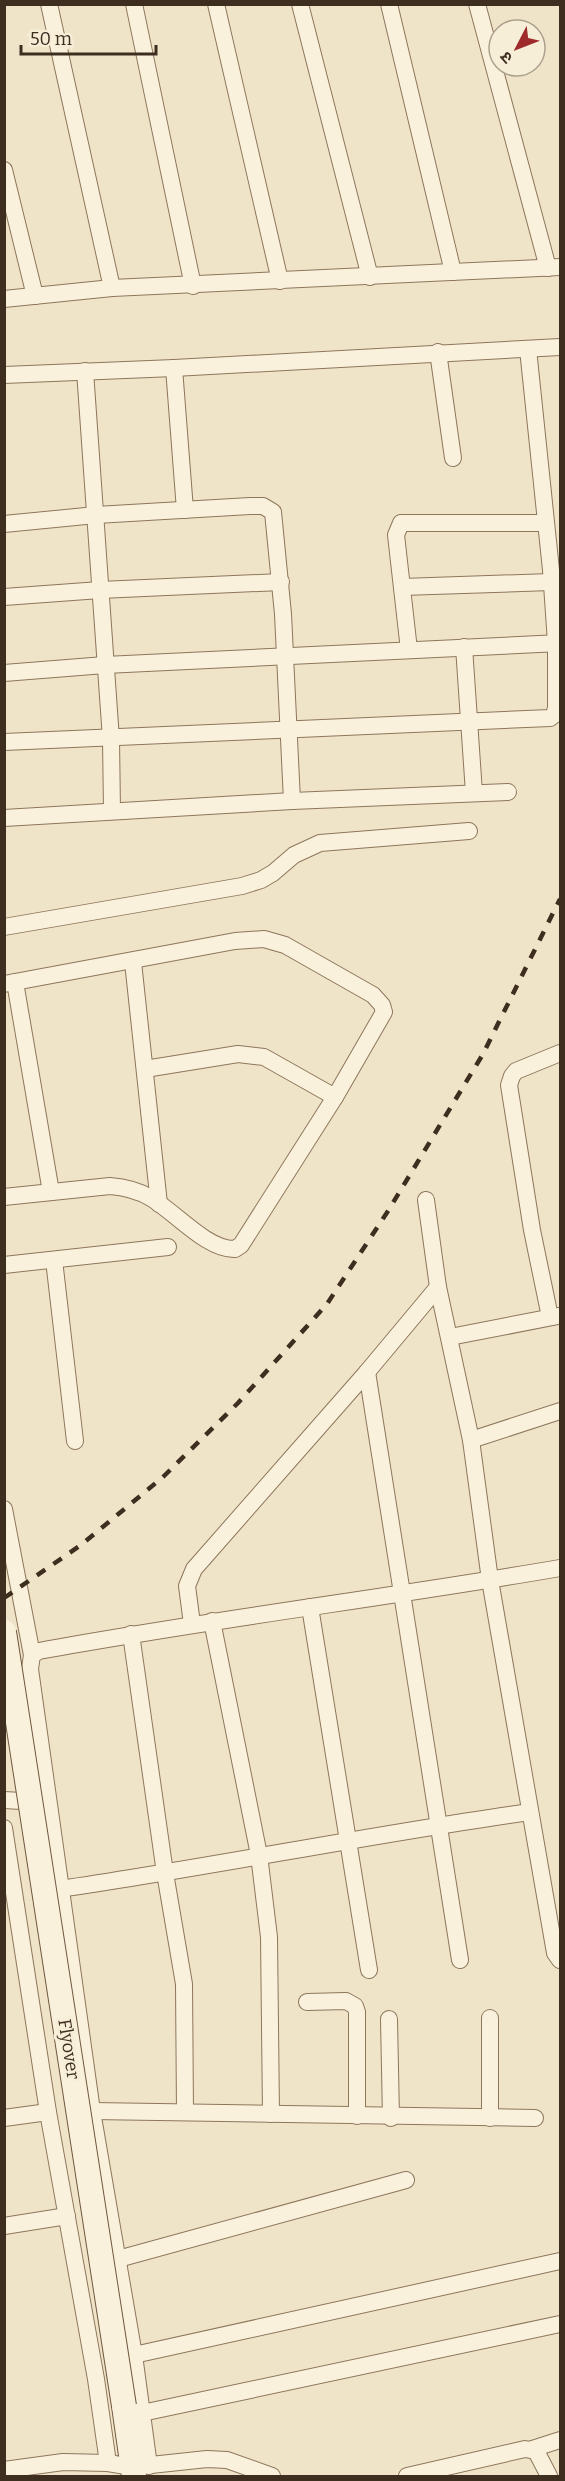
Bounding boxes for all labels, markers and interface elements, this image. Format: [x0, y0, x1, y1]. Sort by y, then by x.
scale bar [21, 18, 156, 56]
north arrow [487, 18, 547, 78]
text: 50 m [30, 28, 72, 50]
text: उ [496, 47, 516, 68]
street label: Flyover [53, 2017, 85, 2081]

